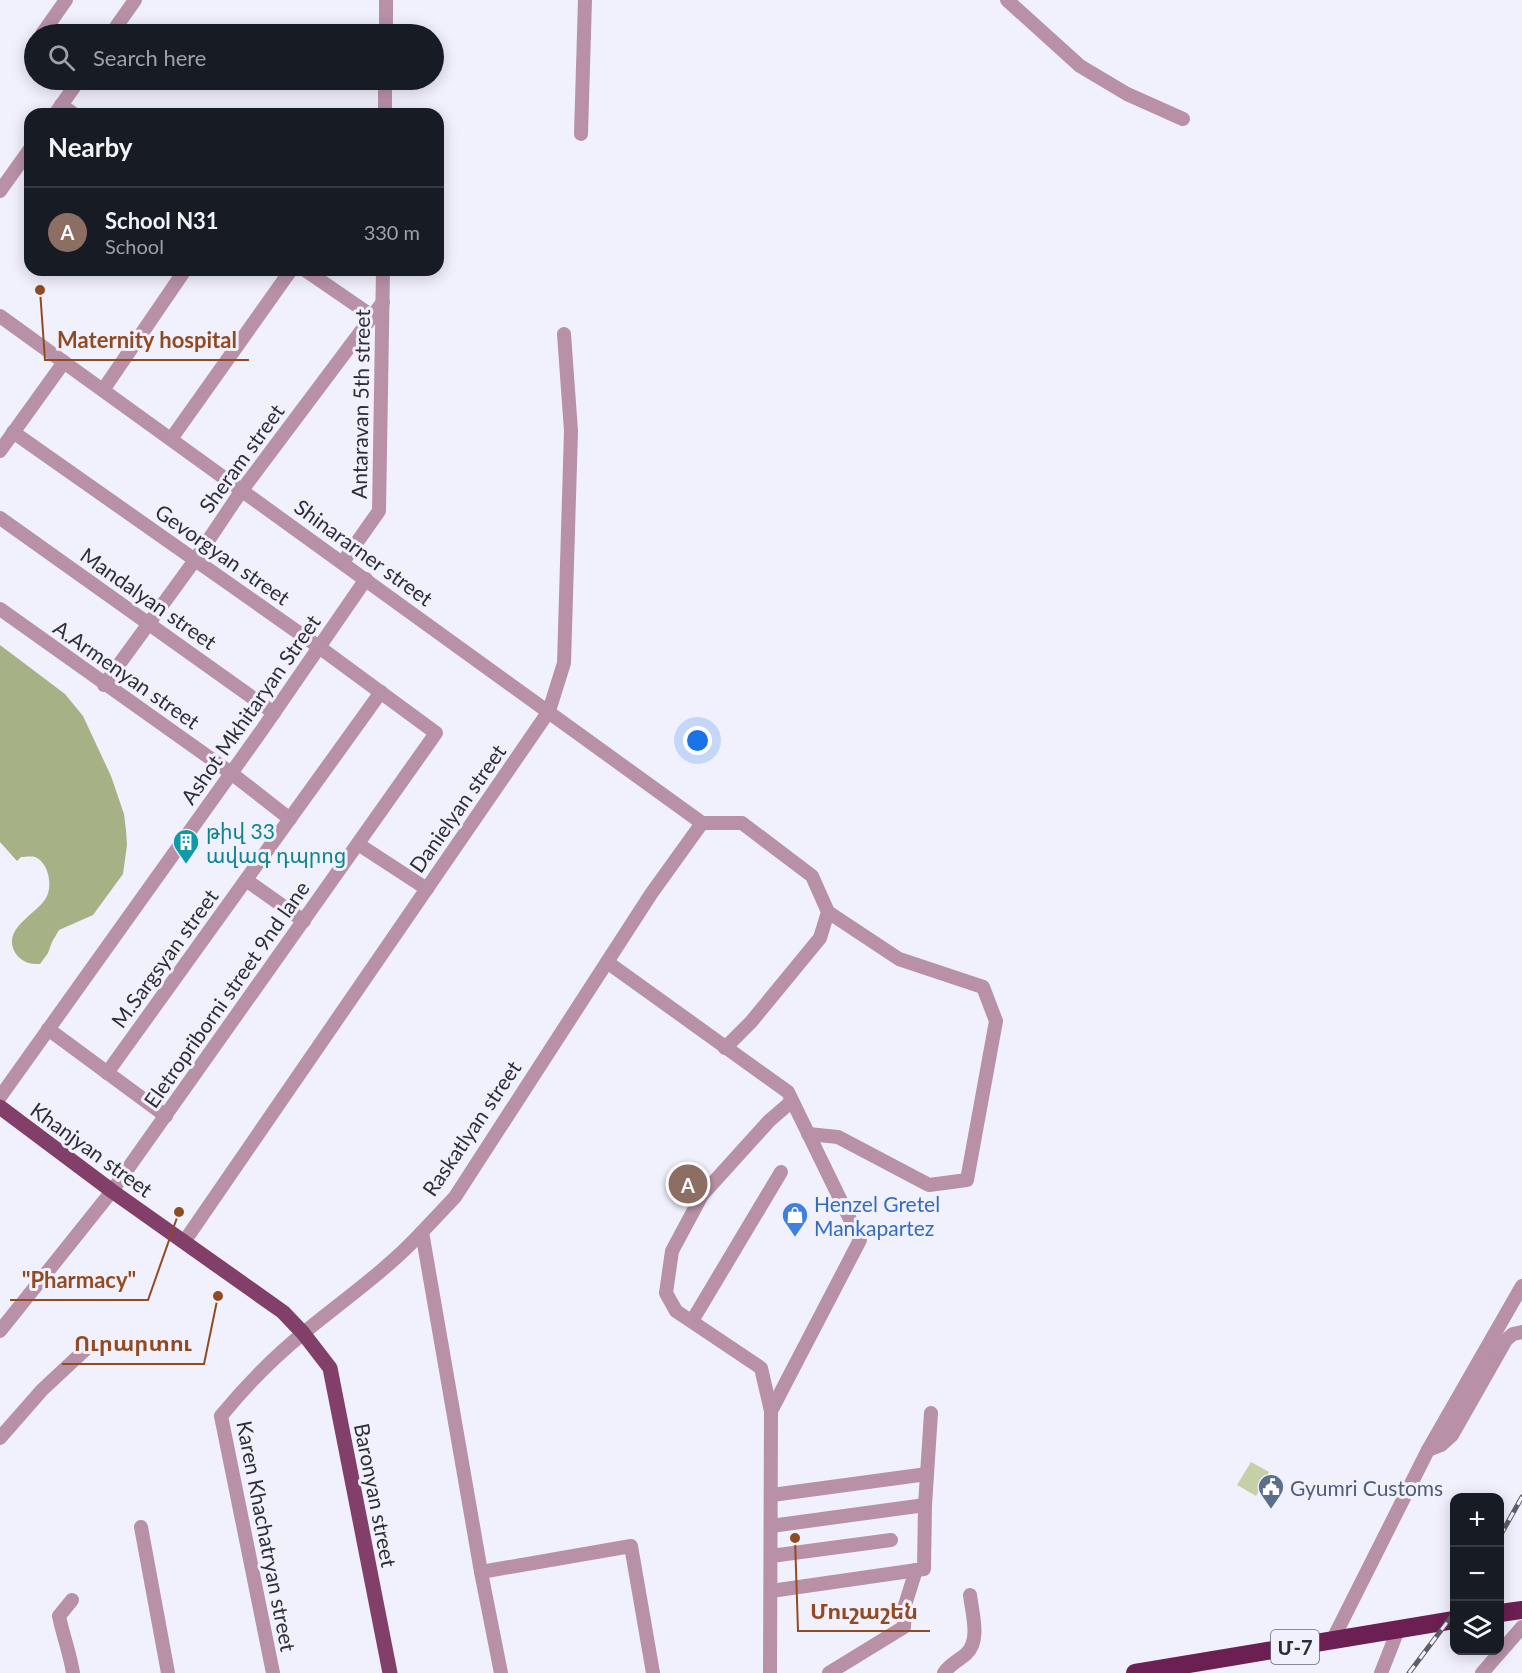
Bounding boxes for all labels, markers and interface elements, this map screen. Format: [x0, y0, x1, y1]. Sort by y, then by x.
search box [24, 24, 444, 90]
icon: search [45, 41, 78, 74]
text: Search here [93, 44, 206, 71]
text: Nearby [48, 131, 133, 163]
text: School N31 [105, 207, 219, 234]
text: A [61, 220, 74, 244]
text: 330 m [364, 220, 420, 244]
text: School [105, 234, 164, 258]
street label: Antaravan 5th street [346, 308, 374, 499]
callout: Maternity hospital [45, 320, 249, 360]
text: Maternity hospital [57, 326, 237, 353]
street label: Sheram street [193, 398, 289, 517]
street label: Shinararner street [290, 494, 438, 611]
street label: Gevorgyan street [151, 498, 295, 610]
street label: Mandalyan street [76, 542, 222, 654]
street label: Ashot Mkhitaryan Street [175, 609, 325, 809]
street label: A.Armenyan street [49, 614, 205, 734]
your location [683, 726, 712, 755]
street label: Danielyan street [404, 739, 511, 877]
place label: թիվ 33 ավագ դպրոց [206, 818, 346, 868]
building icon: թիվ 33 ավագ դպրոց [171, 827, 201, 865]
street label: Eletropriborni street 9nd lane [138, 876, 314, 1112]
street label: M.Sargsyan street [105, 884, 223, 1032]
street label: Raskatlyan street [417, 1055, 526, 1200]
street label: Khanjyan street [26, 1096, 158, 1202]
pin: A [668, 1162, 708, 1206]
place label: Henzel Gretel Mankapartez [814, 1191, 940, 1240]
shop icon: Henzel Gretel Mankapartez [780, 1200, 810, 1238]
callout: "Pharmacy" [10, 1260, 148, 1300]
text: "Pharmacy" [22, 1266, 136, 1293]
callout: Ուրարտու [62, 1324, 204, 1364]
text: Ուրարտու [74, 1329, 192, 1356]
street label: Karen Khachatryan street [232, 1418, 302, 1654]
street label: Baronyan street [350, 1421, 402, 1570]
public building icon: Gyumri Customs [1256, 1472, 1286, 1510]
place label: Gyumri Customs [1290, 1475, 1443, 1500]
map controls [1450, 1493, 1504, 1655]
button: + [1450, 1493, 1504, 1547]
button: − [1450, 1547, 1504, 1601]
callout: Մուշաշեն [798, 1591, 930, 1631]
text: Մուշաշեն [810, 1597, 918, 1624]
button: layers [1450, 1601, 1504, 1655]
road number: Մ-7 [1271, 1630, 1319, 1664]

